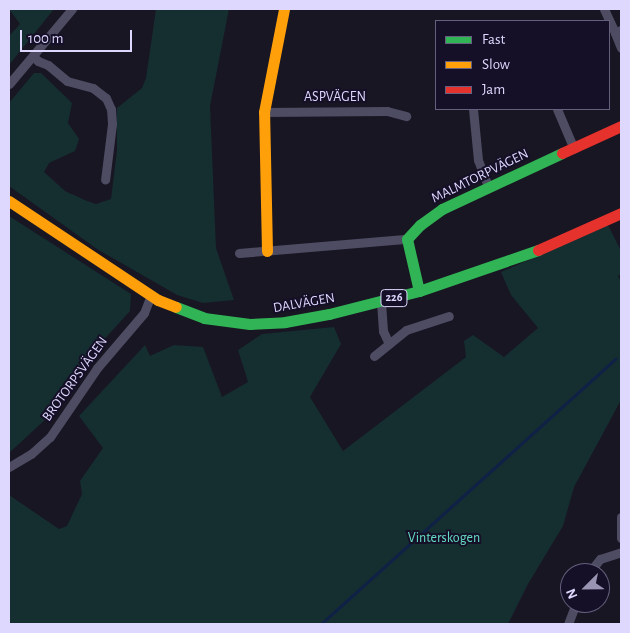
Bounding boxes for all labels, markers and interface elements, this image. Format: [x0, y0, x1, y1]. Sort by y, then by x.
scale bar [22, 20, 135, 52]
legend [435, 20, 610, 110]
text: 100 m [28, 31, 63, 46]
text: Fast [482, 32, 505, 47]
text: Slow [482, 57, 510, 72]
text: Jam [482, 82, 505, 97]
street label: ASPVÄGEN [304, 89, 366, 105]
street label: MALMTORPVÄGEN [429, 145, 531, 207]
road number: 226 [380, 288, 408, 308]
street label: DALVÄGEN [272, 289, 336, 317]
street label: BROTORPSVÄGEN [39, 333, 111, 425]
park label: Vinterskogen [408, 530, 480, 546]
north arrow [560, 563, 610, 613]
text: N [564, 586, 580, 601]

